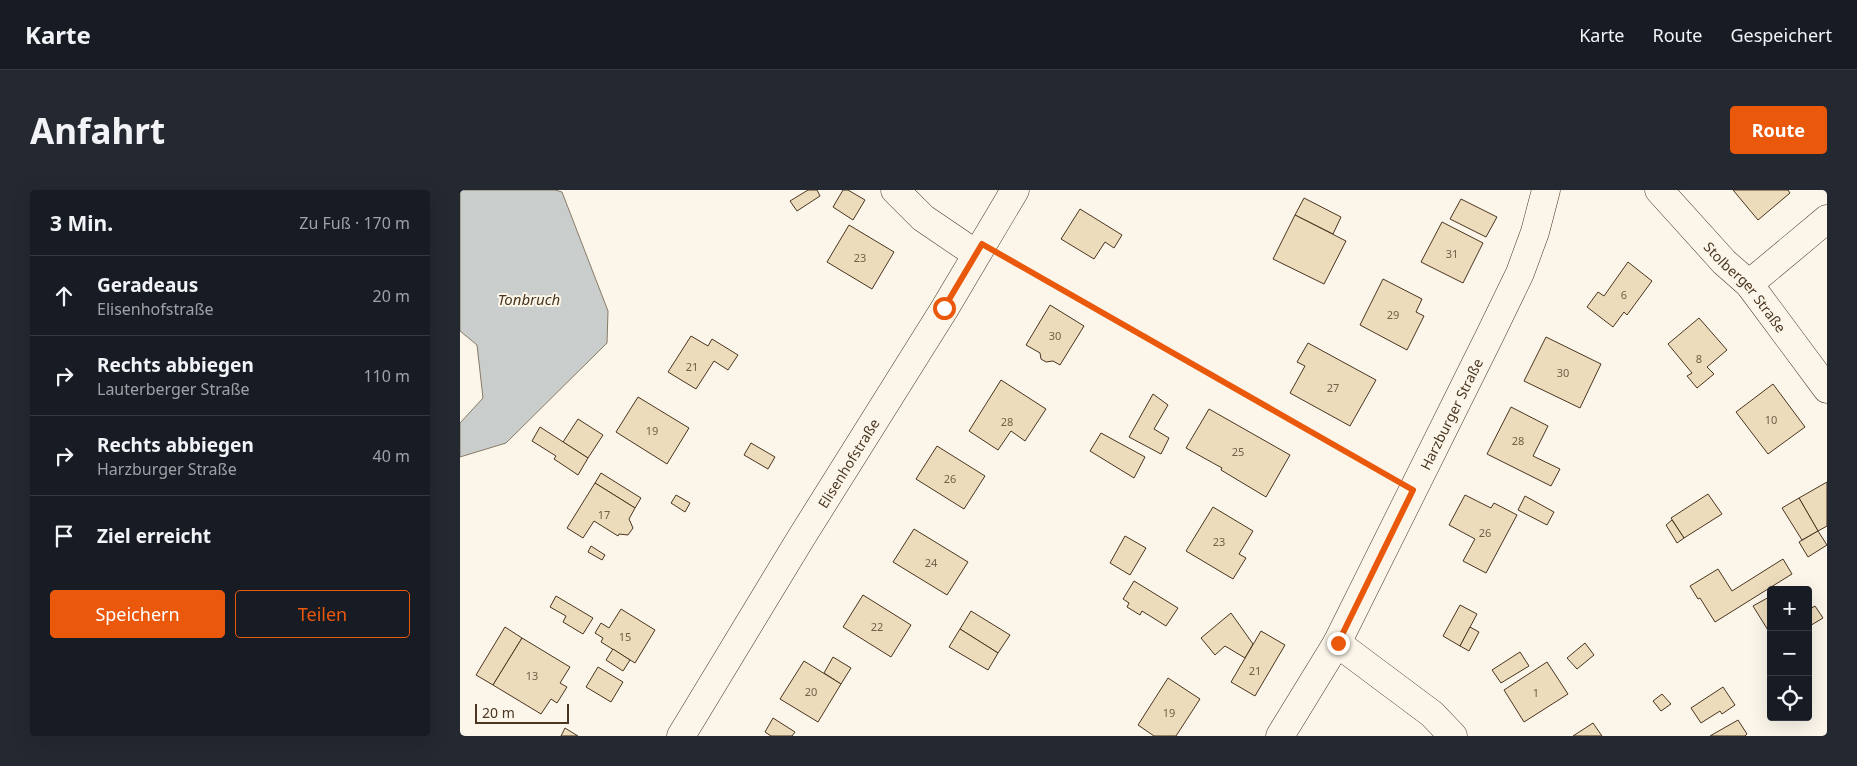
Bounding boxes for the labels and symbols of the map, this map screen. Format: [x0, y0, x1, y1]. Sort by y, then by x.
street label: Stolberger Straße [1700, 237, 1791, 336]
house number: 31 [1446, 246, 1458, 261]
house number: 23 [854, 250, 866, 265]
house number: 6 [1621, 287, 1627, 302]
water label: Tonbruch [498, 289, 560, 309]
route start [933, 297, 956, 320]
house number: 29 [1387, 307, 1399, 322]
house number: 30 [1049, 328, 1061, 343]
house number: 8 [1696, 351, 1702, 366]
street label: Harzburger Straße [1415, 355, 1487, 473]
house number: 21 [686, 359, 698, 374]
house number: 30 [1557, 365, 1569, 380]
house number: 27 [1327, 380, 1339, 395]
house number: 10 [1765, 412, 1777, 427]
house number: 28 [1001, 414, 1013, 429]
street label: Elisenhofstraße [813, 415, 883, 511]
house number: 19 [646, 423, 658, 438]
house number: 28 [1512, 433, 1524, 448]
house number: 25 [1232, 444, 1244, 459]
house number: 26 [944, 471, 956, 486]
house number: 17 [598, 507, 610, 522]
house number: 26 [1479, 525, 1491, 540]
house number: 23 [1213, 534, 1225, 549]
house number: 24 [925, 555, 938, 570]
house number: 22 [871, 619, 883, 634]
house number: 15 [619, 629, 631, 644]
route end [1327, 632, 1350, 655]
house number: 21 [1249, 663, 1261, 678]
house number: 13 [526, 668, 538, 683]
house number: 20 [805, 684, 817, 699]
house number: 1 [1533, 685, 1539, 700]
scale bar [475, 701, 569, 724]
house number: 19 [1163, 705, 1175, 720]

